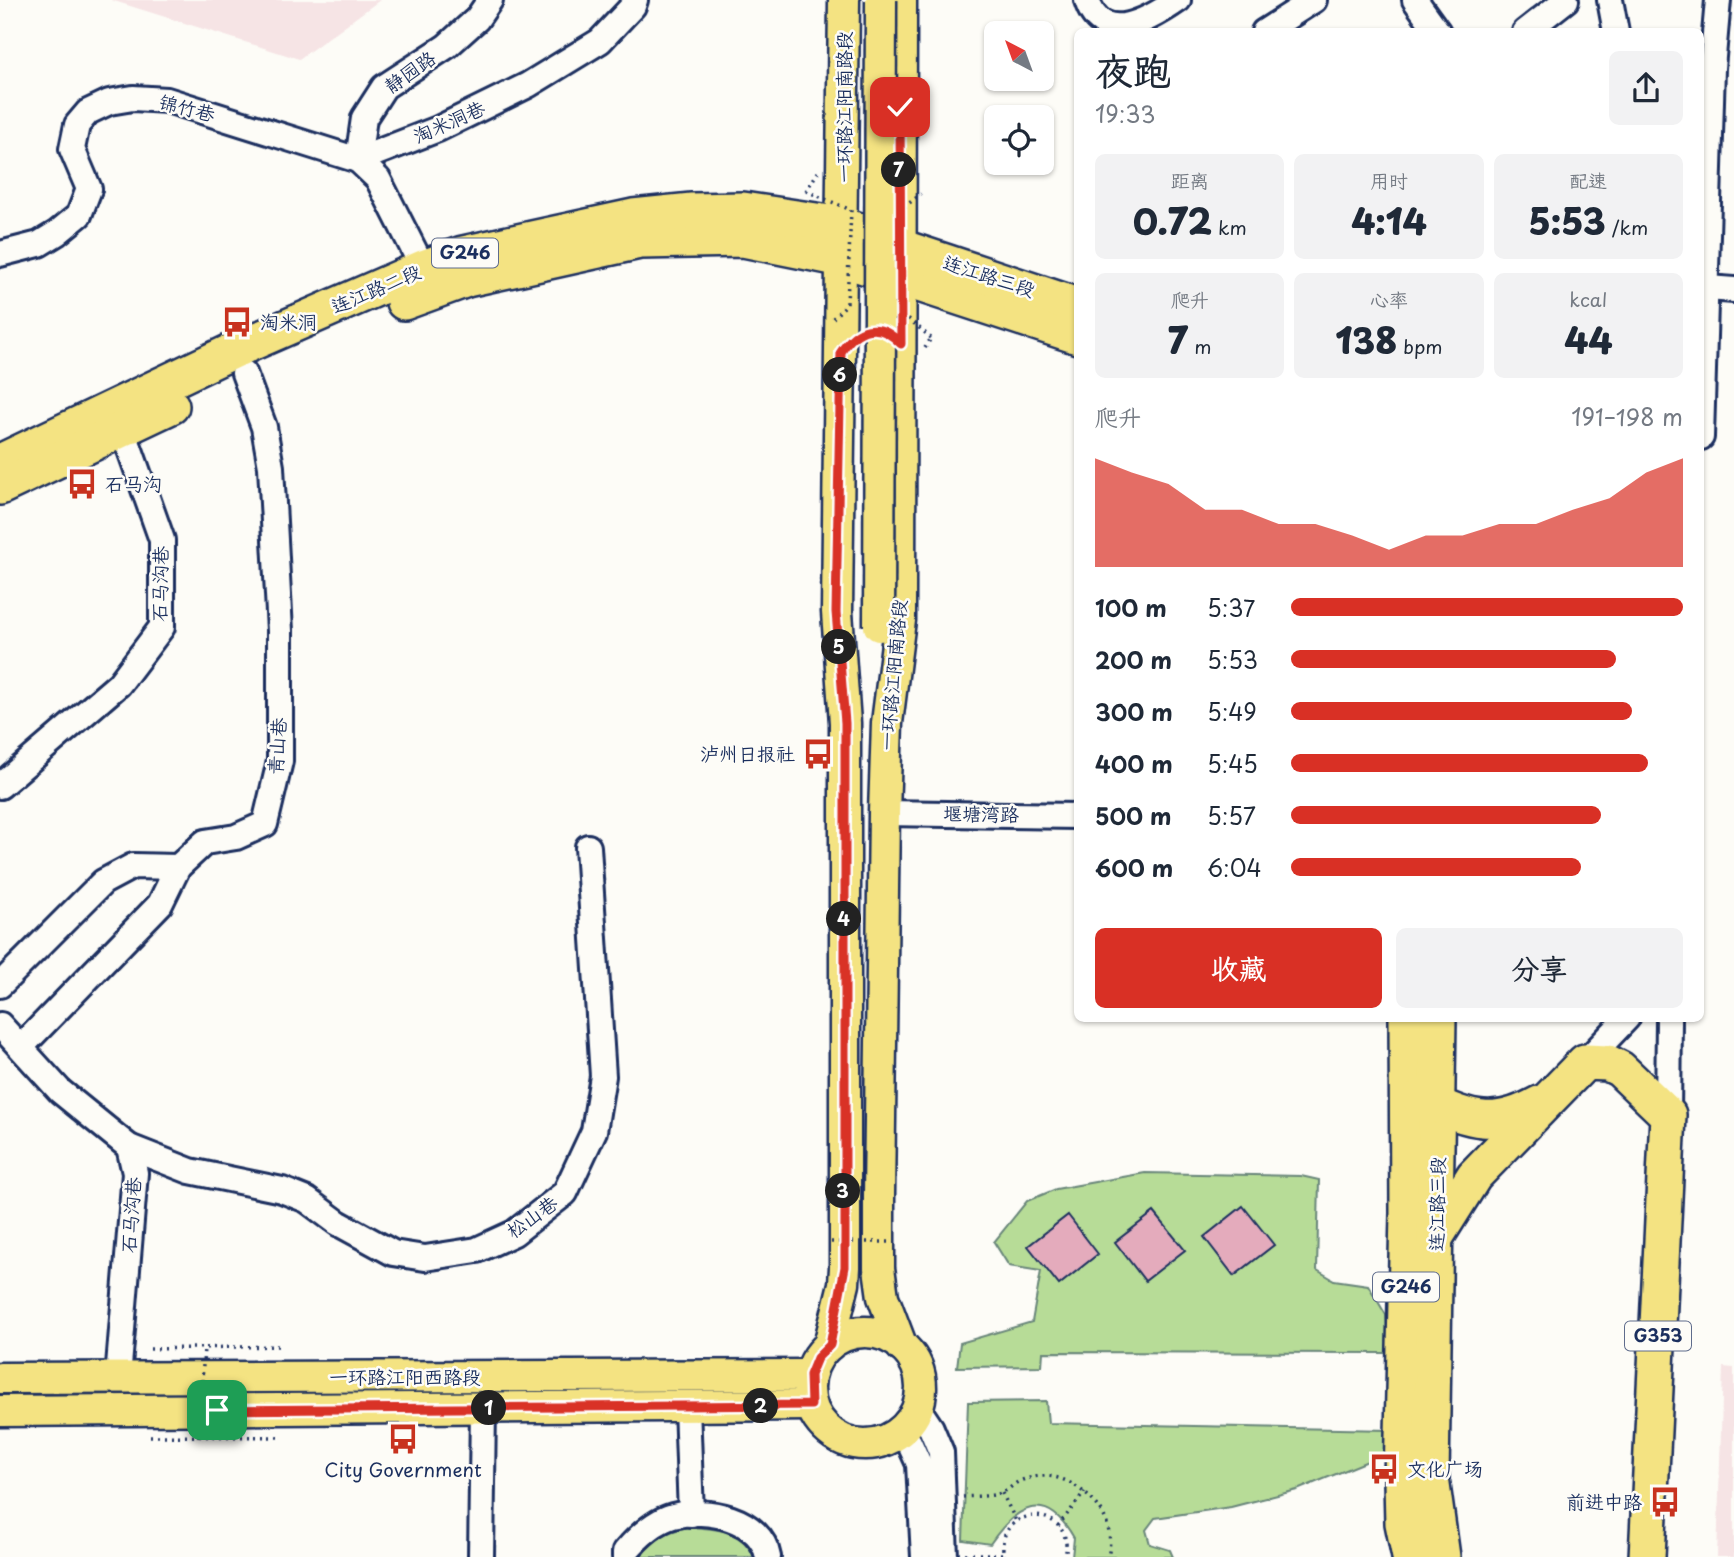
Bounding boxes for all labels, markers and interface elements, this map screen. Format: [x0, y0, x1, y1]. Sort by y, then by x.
north arrow [984, 21, 1054, 91]
map controls [984, 21, 1054, 175]
street label: 一环路江阳南路段 [829, 31, 857, 183]
text: 夜跑 [1095, 41, 1171, 98]
street label: 静园路 [378, 43, 441, 99]
button: share [1609, 51, 1683, 125]
pin [870, 77, 930, 137]
street label: 锦竹巷 [156, 87, 218, 128]
icon: check [881, 88, 919, 126]
street label: 淘米洞巷 [408, 93, 489, 149]
text: 19:33 [1095, 96, 1156, 131]
button: locate [984, 105, 1054, 175]
pin: 7 [881, 152, 916, 188]
text: 7 [893, 155, 904, 183]
text: 距离 [1171, 166, 1209, 194]
text: 用时 [1370, 166, 1408, 194]
text: 配速 [1569, 166, 1607, 194]
text: 0.72 [1133, 194, 1212, 247]
text: 4:14 [1351, 194, 1427, 247]
text: 5:53 [1528, 194, 1606, 247]
text: km [1212, 213, 1247, 241]
text: /km [1606, 213, 1648, 241]
road number: G246 [432, 239, 498, 268]
street label: 连江路三段 [940, 247, 1039, 303]
street label: 连江路二段 [326, 257, 425, 320]
text: 爬升 [1171, 285, 1209, 313]
text: 心率 [1370, 285, 1408, 313]
text: kcal [1569, 285, 1607, 313]
bus stop icon: 淘米洞 [220, 305, 254, 339]
place label: 淘米洞 [260, 307, 317, 335]
text: 7 [1168, 313, 1188, 366]
text: 138 [1335, 313, 1397, 366]
text: 44 [1564, 313, 1612, 366]
text: m [1188, 332, 1211, 360]
text: bpm [1397, 332, 1443, 360]
pin: 6 [822, 358, 858, 392]
text: 6 [833, 360, 846, 388]
text: 爬升 [1095, 399, 1141, 434]
text: 191–198 m [1571, 399, 1683, 434]
bus stop icon: 石马沟 [65, 467, 99, 501]
place label: 石马沟 [105, 469, 162, 497]
street label: 石马沟巷 [144, 546, 174, 622]
text: 100 m [1095, 590, 1167, 625]
text: 5:37 [1207, 590, 1255, 625]
street label: 一环路江阳南路段 [871, 598, 913, 752]
pin: 5 [822, 630, 856, 664]
text: 5 [832, 632, 845, 660]
text: 200 m [1095, 642, 1172, 677]
text: 5:53 [1207, 642, 1258, 677]
text: 300 m [1095, 694, 1173, 729]
text: 5:49 [1207, 694, 1257, 729]
street label: 青山巷 [260, 717, 292, 775]
bus stop icon: 泸州日报社 [801, 737, 835, 771]
place label: 泸州日报社 [700, 739, 795, 767]
text: 400 m [1095, 746, 1173, 781]
text: 5:45 [1207, 746, 1258, 781]
street label: 堰塘湾路 [943, 798, 1019, 828]
text: 500 m [1095, 798, 1172, 833]
text: 5:57 [1207, 798, 1256, 833]
text: 600 m [1095, 850, 1173, 885]
text: 6:04 [1207, 850, 1262, 885]
pin: 4 [826, 902, 862, 936]
text: 4 [837, 904, 850, 932]
button: 收藏 [1095, 928, 1382, 1008]
button: 分享 [1396, 928, 1683, 1008]
street label: 连江路三段 [1421, 1156, 1451, 1252]
pin: 3 [826, 1174, 860, 1208]
street label: 石马沟巷 [113, 1176, 147, 1254]
text: 3 [836, 1176, 849, 1204]
street label: 松山巷 [500, 1188, 563, 1244]
road number: G246 [1373, 1272, 1439, 1302]
road number: G353 [1625, 1322, 1691, 1350]
street label: 一环路江阳西路段 [329, 1362, 481, 1390]
pin [187, 1380, 247, 1440]
pin: 2 [744, 1388, 778, 1424]
pin: 1 [472, 1390, 506, 1426]
icon: arrive [198, 1391, 236, 1429]
text: 2 [754, 1391, 767, 1419]
text: 1 [484, 1393, 493, 1421]
bus stop icon: City Government [386, 1422, 420, 1456]
bus stop icon: 文化广场 [1367, 1452, 1401, 1486]
place label: 文化广场 [1407, 1454, 1483, 1482]
place label: City Government [324, 1455, 482, 1483]
bus stop icon: 前进中路 [1648, 1485, 1682, 1519]
place label: 前进中路 [1566, 1487, 1642, 1515]

